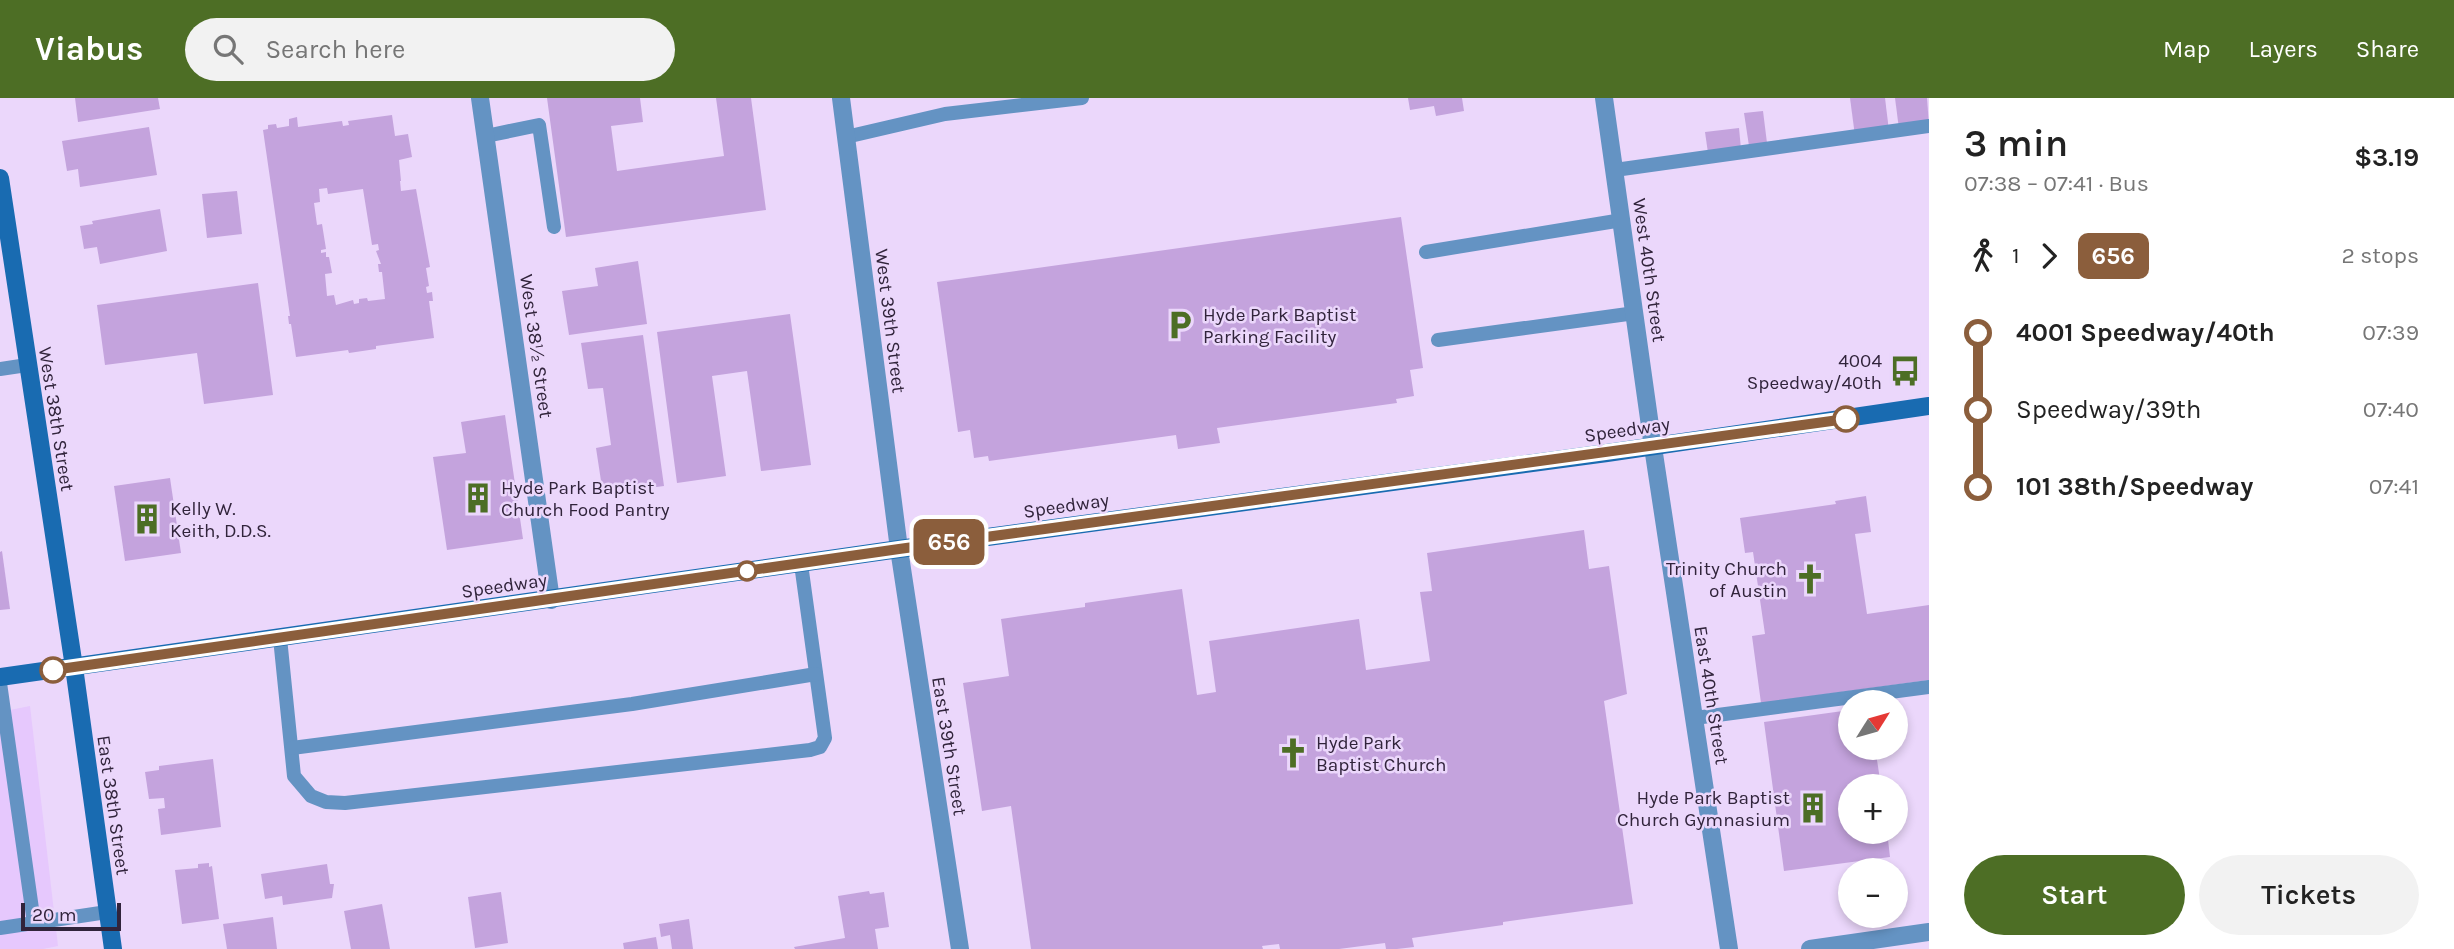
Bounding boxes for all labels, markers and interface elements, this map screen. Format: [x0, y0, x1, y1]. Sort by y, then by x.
search box [185, 18, 675, 81]
text: Viabus [35, 30, 143, 68]
icon: search [209, 30, 247, 68]
text: Search here [265, 34, 405, 65]
text: Map [2163, 35, 2211, 63]
text: Layers [2249, 35, 2318, 63]
text: Share [2356, 35, 2419, 63]
text: 3 min [1964, 121, 2068, 166]
text: $3.19 [2354, 142, 2419, 173]
text: 07:38 – 07:41 · Bus [1964, 170, 2149, 197]
street label: West 40th Street [1628, 197, 1670, 343]
icon: walk [1964, 237, 2002, 275]
icon: forward [2030, 237, 2068, 275]
text: 1 [2012, 242, 2020, 269]
text: 656 [2092, 242, 2135, 270]
text: 2 stops [2341, 242, 2419, 269]
street label: West 39th Street [870, 248, 910, 395]
street label: West 38½ Street [515, 273, 557, 419]
place label: Hyde Park Baptist Parking Facility [1203, 304, 1356, 348]
parking icon: Hyde Park Baptist Parking Facility [1163, 308, 1197, 342]
text: 4001 Speedway/40th [2016, 317, 2275, 348]
text: 07:39 [2362, 319, 2419, 346]
street label: West 38th Street [34, 345, 78, 493]
place label: 4004 Speedway/40th [1747, 350, 1882, 394]
bus stop icon: 4004 Speedway/40th [1888, 354, 1922, 388]
text: Speedway/39th [2016, 394, 2201, 425]
text: 07:40 [2363, 396, 2419, 423]
unlabelled marker [1833, 406, 1859, 432]
street label: Speedway [1583, 413, 1672, 447]
text: 101 38th/Speedway [2016, 471, 2253, 502]
text: 07:41 [2369, 473, 2419, 500]
place label: Hyde Park Baptist Church Food Pantry [501, 477, 670, 521]
building icon: Hyde Park Baptist Church Food Pantry [461, 481, 495, 515]
street label: Speedway [1022, 489, 1111, 523]
place label: Kelly W. Keith, D.D.S. [170, 498, 271, 542]
building icon: Kelly W. Keith, D.D.S. [130, 502, 164, 536]
line badge: 656 [909, 519, 989, 565]
text: 656 [927, 528, 971, 556]
place label: Trinity Church of Austin [1666, 558, 1787, 602]
unlabelled marker [737, 561, 757, 581]
church icon: Trinity Church of Austin [1793, 562, 1827, 596]
street label: Speedway [460, 569, 549, 603]
street label: East 40th Street [1689, 624, 1733, 766]
unlabelled marker [40, 657, 66, 683]
street label: East 39th Street [927, 675, 971, 817]
north arrow [1838, 690, 1908, 760]
map controls [1838, 690, 1908, 928]
place label: Hyde Park Baptist Church [1316, 732, 1447, 776]
street label: East 38th Street [92, 734, 134, 876]
church icon: Hyde Park Baptist Church [1276, 736, 1310, 770]
button: + [1838, 774, 1908, 844]
place label: Hyde Park Baptist Church Gymnasium [1617, 787, 1790, 831]
building icon: Hyde Park Baptist Church Gymnasium [1796, 791, 1830, 825]
button: Start [1964, 855, 2185, 935]
button: Tickets [2199, 855, 2419, 935]
button: − [1838, 858, 1908, 928]
scale bar [21, 900, 121, 932]
text: 20 m [32, 904, 77, 926]

